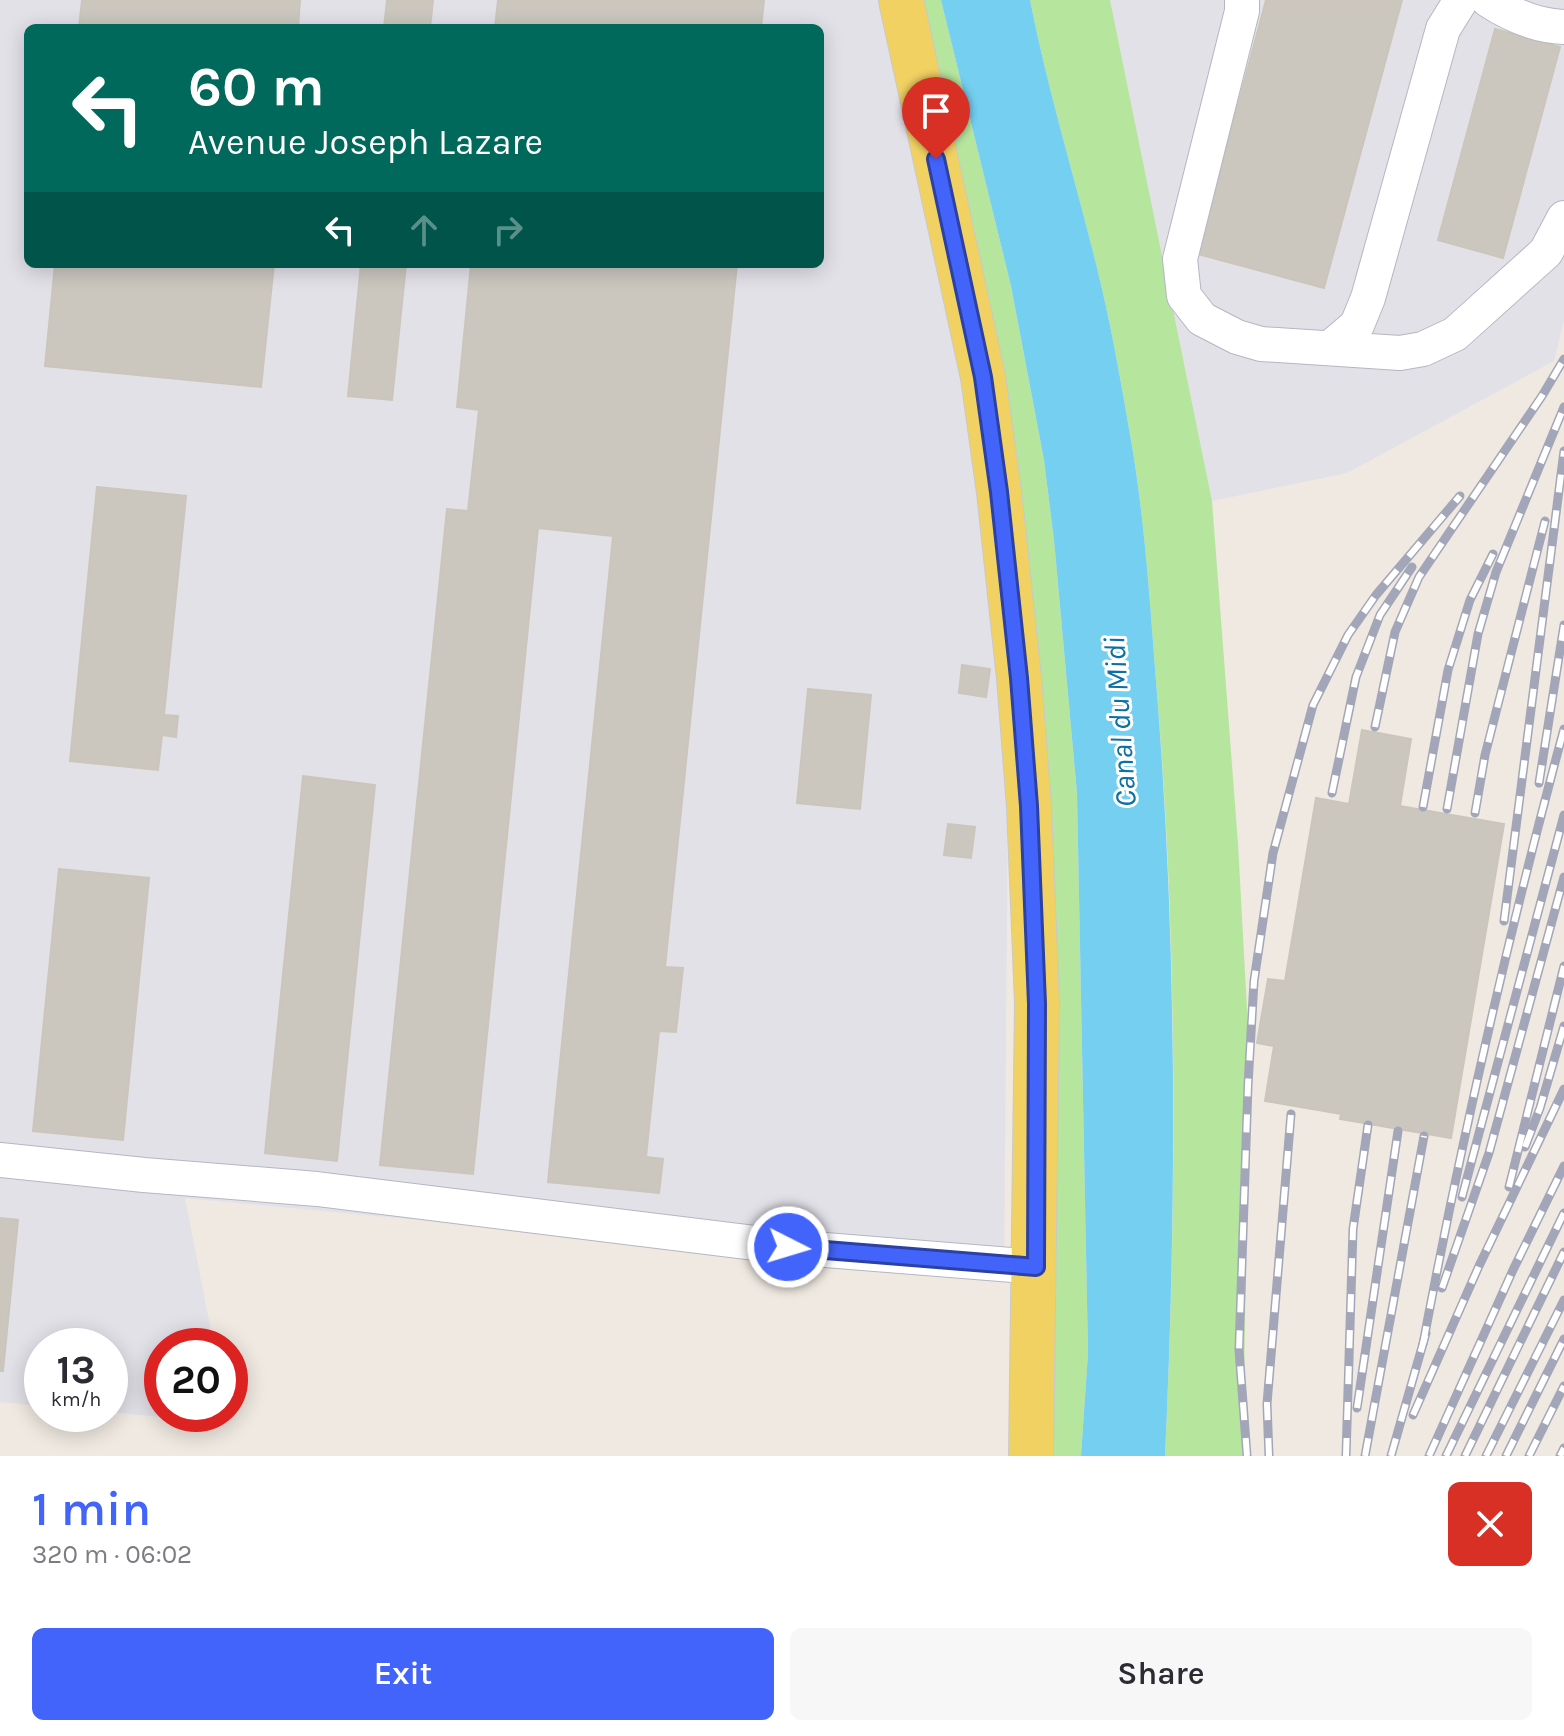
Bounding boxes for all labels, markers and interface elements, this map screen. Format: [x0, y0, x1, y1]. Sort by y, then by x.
text: 60 m [188, 54, 325, 119]
icon: left [56, 56, 160, 160]
pin [902, 77, 970, 159]
icon: arrive [914, 89, 958, 133]
text: Avenue Joseph Lazare [188, 121, 543, 163]
icon: left [318, 208, 362, 252]
icon: ahead [402, 208, 446, 252]
icon: right [486, 208, 530, 252]
water label: Canal du Midi [1096, 635, 1144, 809]
position arrow [746, 1205, 830, 1289]
speed limit sign: 20 [144, 1328, 248, 1432]
text: 13 [56, 1346, 96, 1393]
text: km/h [51, 1388, 101, 1411]
text: 1 min [32, 1481, 151, 1537]
button: close [1448, 1482, 1532, 1566]
text: 320 m · 06:02 [32, 1539, 192, 1570]
button: Exit [32, 1628, 774, 1720]
button: Share [790, 1628, 1532, 1720]

